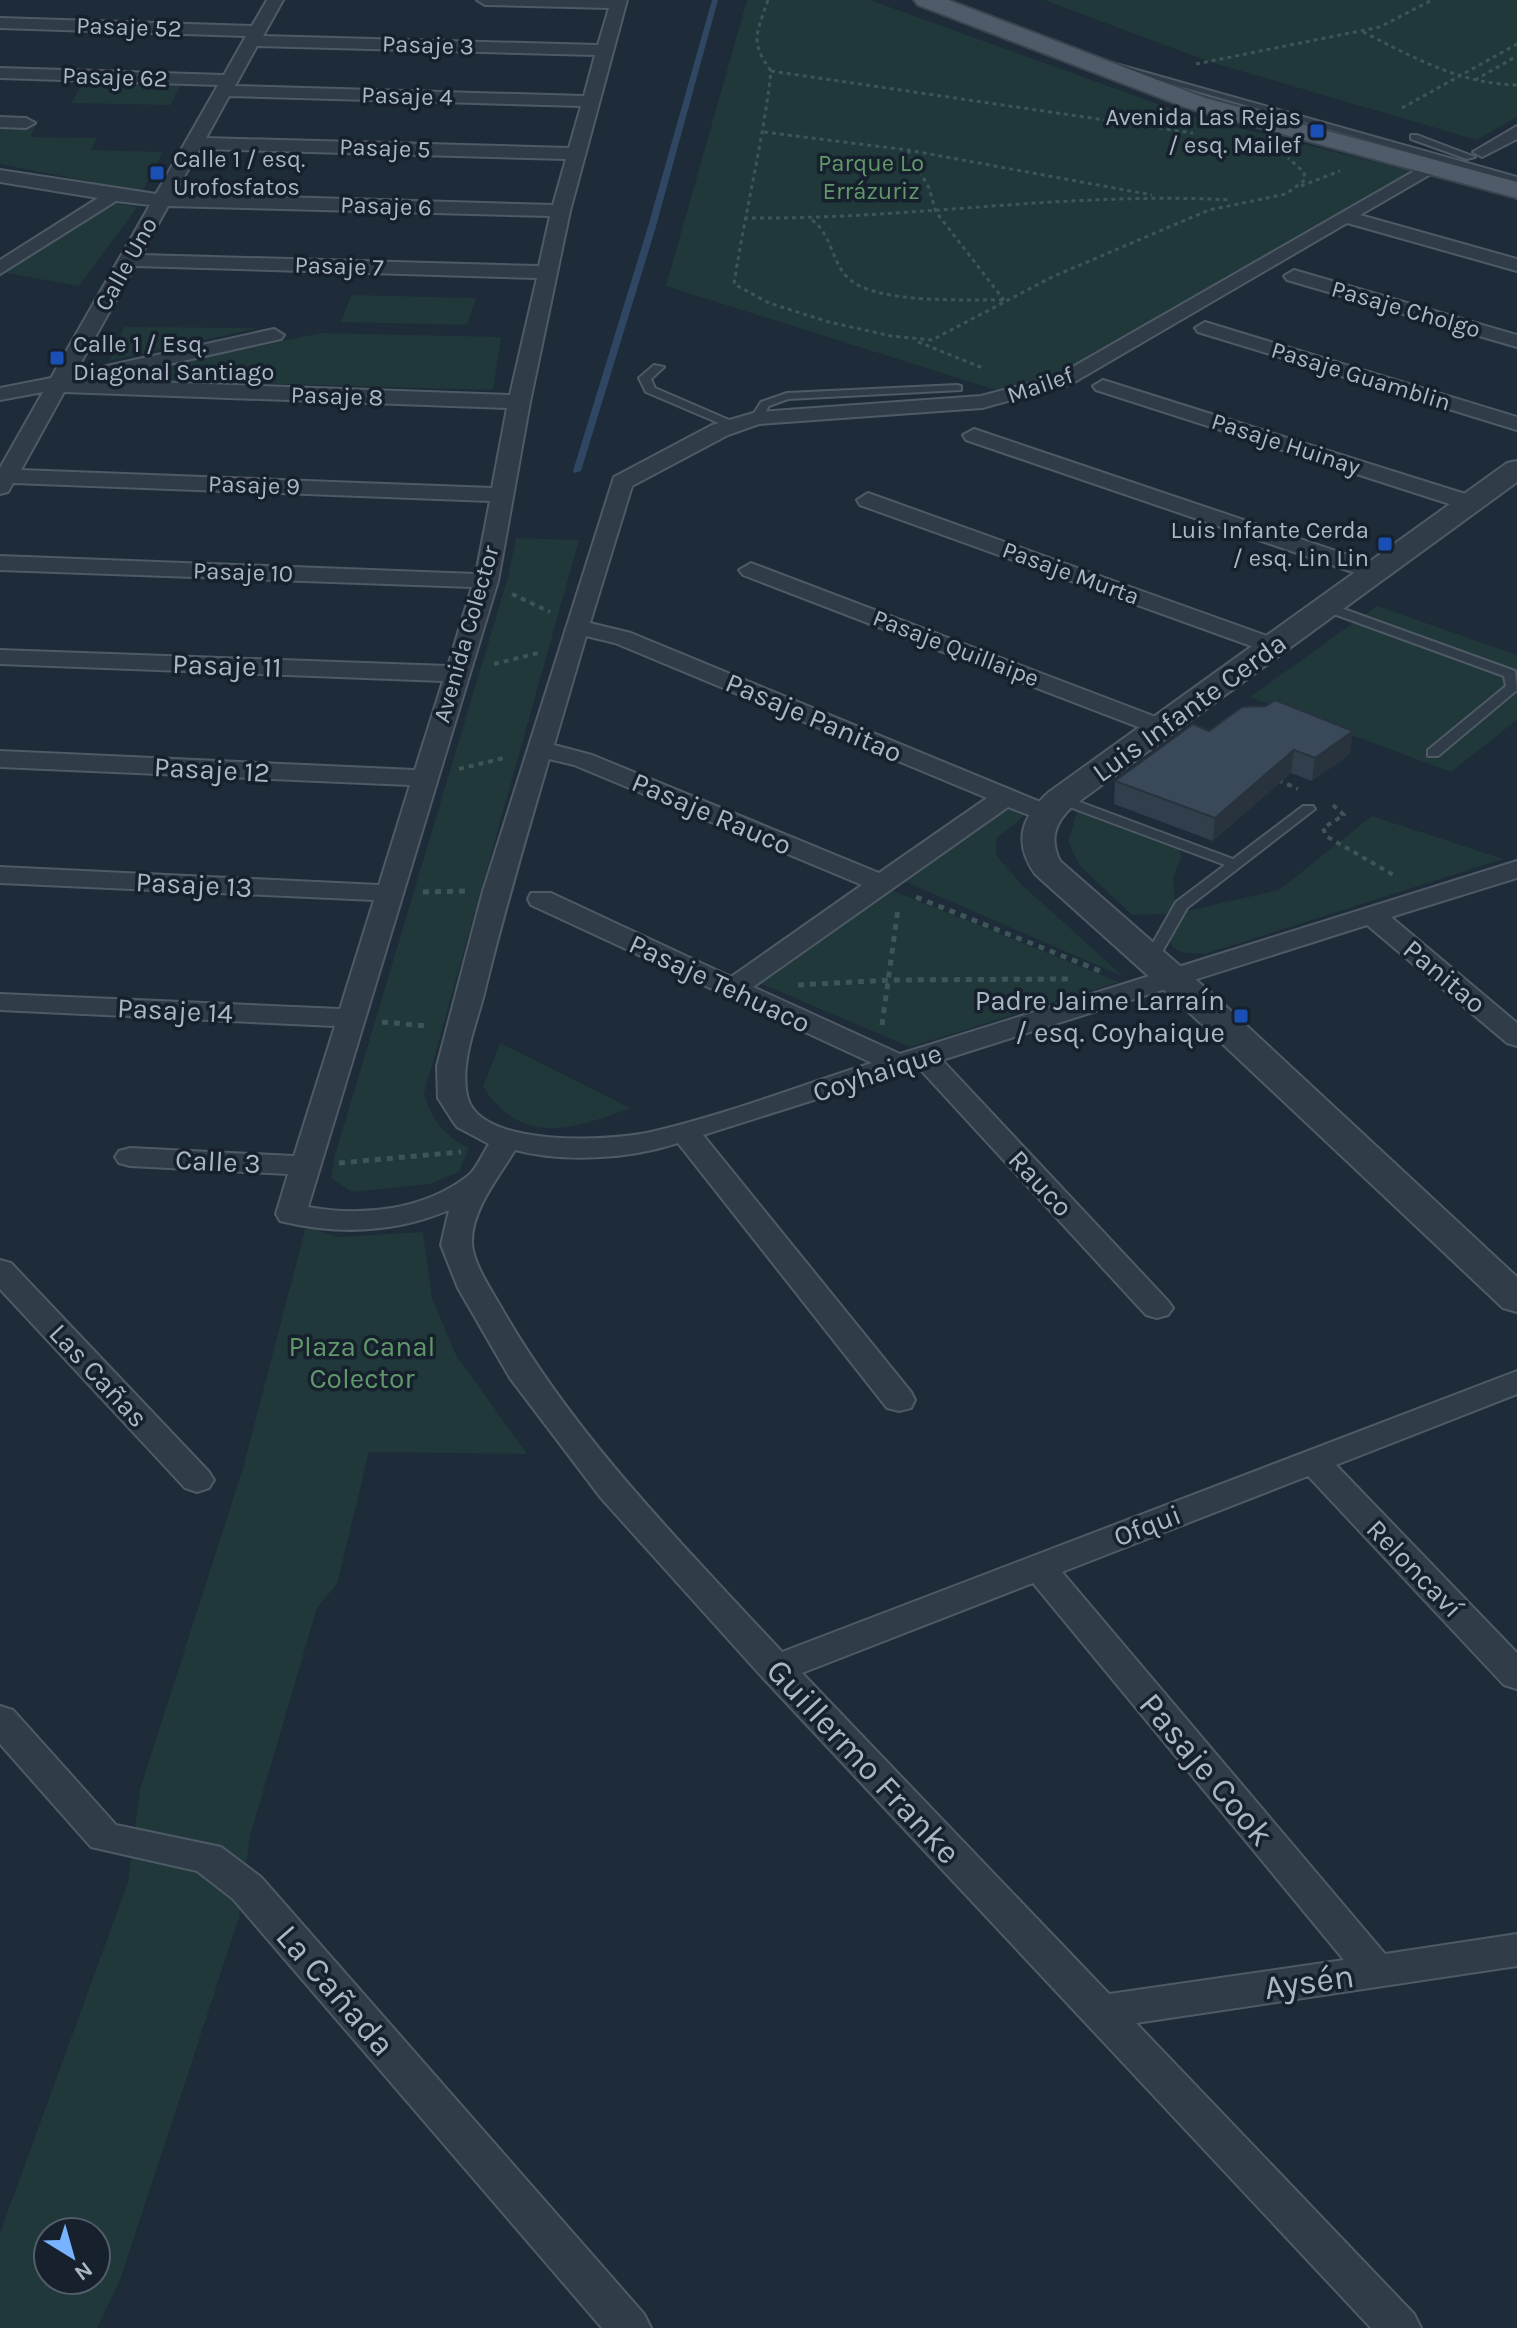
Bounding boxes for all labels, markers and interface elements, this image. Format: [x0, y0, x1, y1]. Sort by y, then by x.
street label: Pasaje 52 [76, 11, 182, 43]
street label: Pasaje 3 [382, 29, 474, 61]
street label: Pasaje 62 [62, 61, 168, 93]
street label: Pasaje 4 [361, 80, 453, 112]
place label: Avenida Las Rejas / esq. Mailef [1105, 103, 1302, 159]
marker: Avenida Las Rejas / esq. Mailef [1308, 122, 1326, 140]
street label: Pasaje 5 [339, 132, 431, 164]
place label: Calle 1 / esq. Urofosfatos [173, 145, 305, 201]
park label: Parque Lo Errázuriz [818, 149, 924, 205]
marker: Calle 1 / esq. Urofosfatos [148, 164, 166, 182]
street label: Pasaje 6 [340, 190, 432, 222]
street label: Calle Uno [89, 212, 163, 316]
street label: Pasaje 7 [294, 250, 384, 282]
street label: Pasaje Cholgo [1328, 274, 1484, 344]
place label: Calle 1 / Esq. Diagonal Santiago [73, 330, 274, 386]
street label: Pasaje Guamblin [1268, 335, 1454, 417]
marker: Calle 1 / Esq. Diagonal Santiago [48, 349, 66, 367]
street label: Mailef [1003, 360, 1077, 409]
street label: Pasaje 8 [290, 380, 384, 412]
street label: Pasaje Huinay [1208, 407, 1364, 481]
street label: Pasaje 9 [208, 469, 300, 501]
place label: Luis Infante Cerda / esq. Lin Lin [1170, 516, 1369, 572]
street label: Pasaje Murta [999, 535, 1143, 611]
marker: Luis Infante Cerda / esq. Lin Lin [1376, 535, 1394, 553]
street label: Avenida Colector [427, 542, 505, 726]
street label: Pasaje 10 [193, 556, 293, 588]
street label: Pasaje Quillaipe [869, 604, 1043, 692]
street label: Luis Infante Cerda [1086, 626, 1293, 789]
street label: Pasaje 11 [172, 647, 282, 684]
street label: Pasaje Panitao [721, 665, 907, 769]
street label: Pasaje 12 [153, 750, 271, 789]
street label: Pasaje Rauco [627, 765, 797, 862]
street label: Pasaje 13 [135, 865, 253, 904]
street label: Pasaje Tehuaco [624, 927, 816, 1040]
street label: Panitao [1397, 932, 1493, 1020]
place label: Padre Jaime Larraín / esq. Coyhaique [975, 984, 1225, 1049]
street label: Pasaje 14 [116, 991, 234, 1030]
marker: Padre Jaime Larraín / esq. Coyhaique [1232, 1007, 1250, 1025]
street label: Coyhaique [808, 1036, 946, 1109]
street label: Calle 3 [174, 1143, 262, 1180]
street label: Rauco [1002, 1143, 1080, 1224]
street label: Las Cañas [42, 1317, 155, 1434]
park label: Plaza Canal Colector [289, 1330, 435, 1395]
street label: Ofqui [1109, 1498, 1185, 1553]
street label: Reloncaví [1360, 1512, 1470, 1625]
street label: Guillermo Franke [758, 1651, 969, 1873]
street label: Pasaje Cook [1131, 1685, 1282, 1854]
street label: La Cañada [268, 1917, 403, 2064]
street label: Aysén [1262, 1956, 1357, 2008]
north arrow [32, 2216, 112, 2296]
text: N [69, 2256, 98, 2286]

